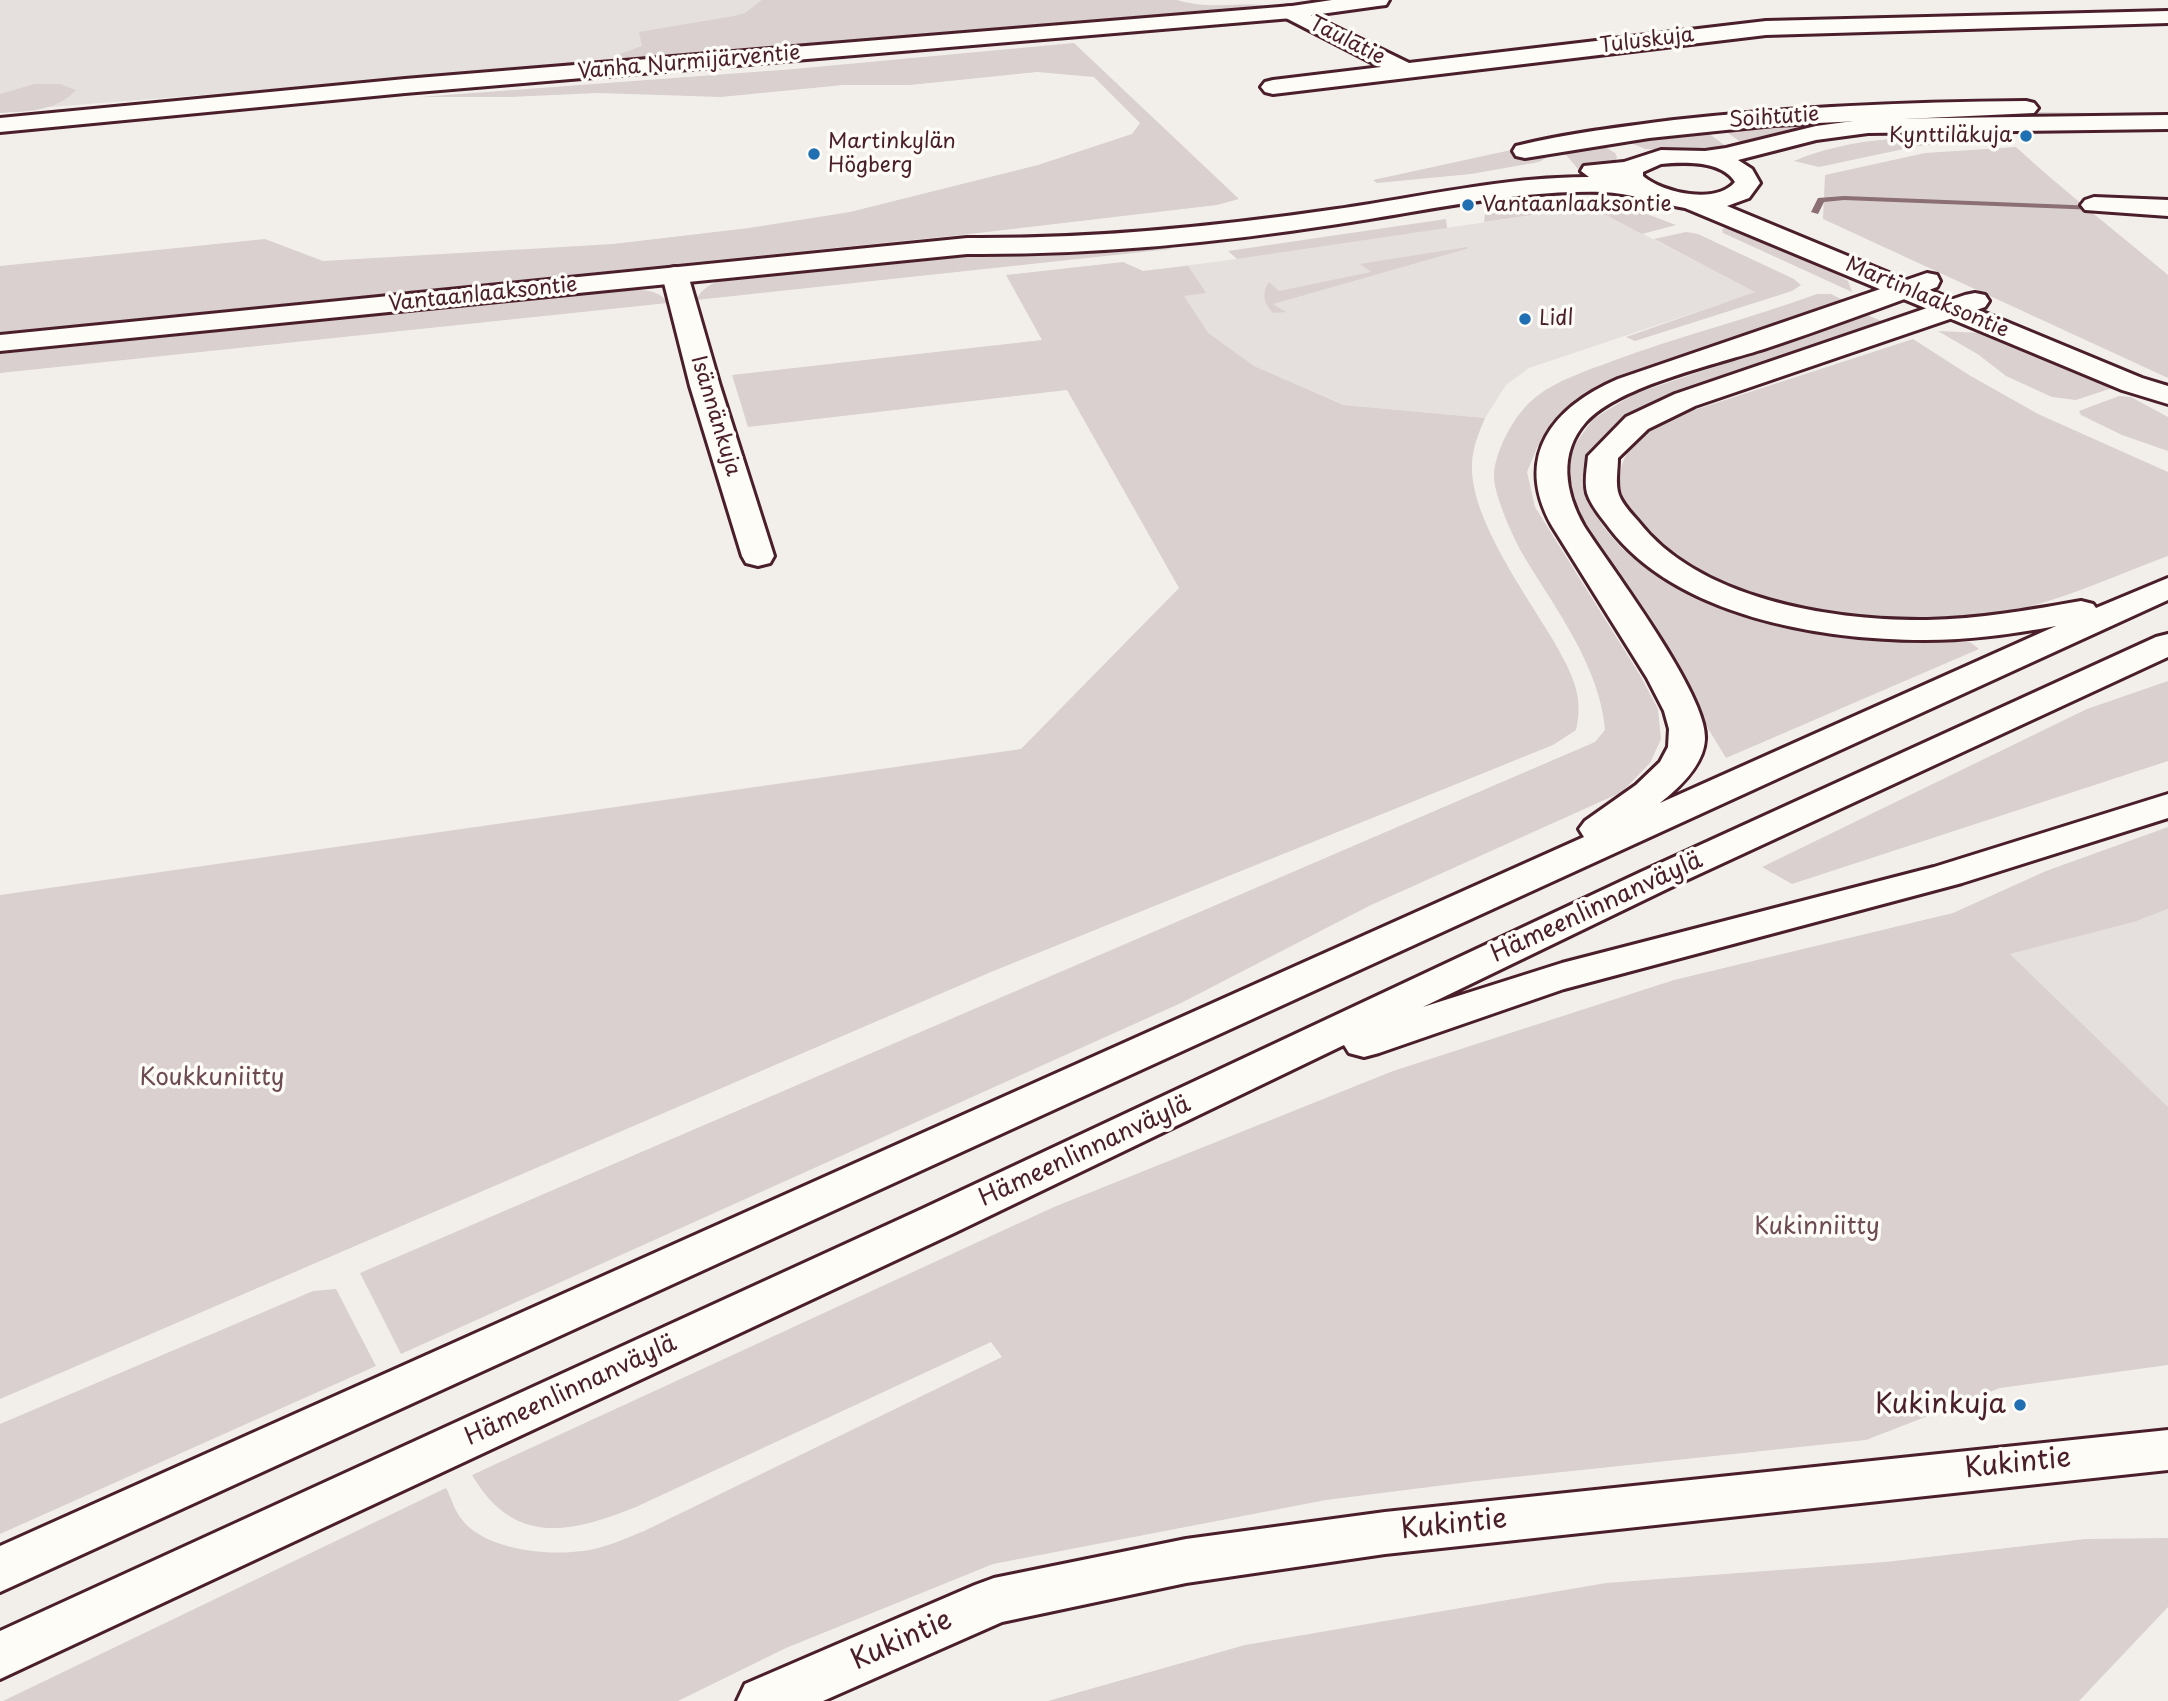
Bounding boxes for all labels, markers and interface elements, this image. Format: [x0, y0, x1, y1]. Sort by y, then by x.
street label: Taulatie [1305, 11, 1389, 71]
street label: Tuluskuja [1599, 23, 1695, 59]
street label: Vanha Nurmijärventie [577, 41, 801, 85]
street label: Soihtutie [1728, 102, 1820, 134]
place label: Kynttiläkuja [1889, 123, 2012, 149]
marker: Kynttiläkuja [2018, 128, 2034, 144]
place label: Martinkylän Högberg [828, 129, 956, 179]
marker: Martinkylän Högberg [806, 146, 822, 162]
place label: Vantaanlaaksontie [1482, 192, 1672, 218]
marker: Vantaanlaaksontie [1460, 197, 1476, 213]
street label: Martinlaaksontie [1842, 252, 2012, 344]
street label: Vantaanlaaksontie [387, 273, 579, 317]
place label: Lidl [1539, 306, 1574, 332]
marker: Lidl [1517, 311, 1533, 327]
street label: Isännänkuja [685, 353, 745, 479]
street label: Hämeenlinnanväylä [1487, 846, 1707, 970]
park label: Koukkuniitty [139, 1064, 285, 1092]
street label: Hämeenlinnanväylä [975, 1090, 1195, 1214]
park label: Kukinniitty [1754, 1213, 1880, 1241]
street label: Hämeenlinnanväylä [461, 1329, 681, 1453]
place label: Kukinkuja [1875, 1388, 2006, 1422]
marker: Kukinkuja [2012, 1397, 2028, 1413]
street label: Kukintie [1963, 1442, 2073, 1486]
street label: Kukintie [1399, 1503, 1509, 1547]
street label: Kukintie [846, 1604, 958, 1678]

